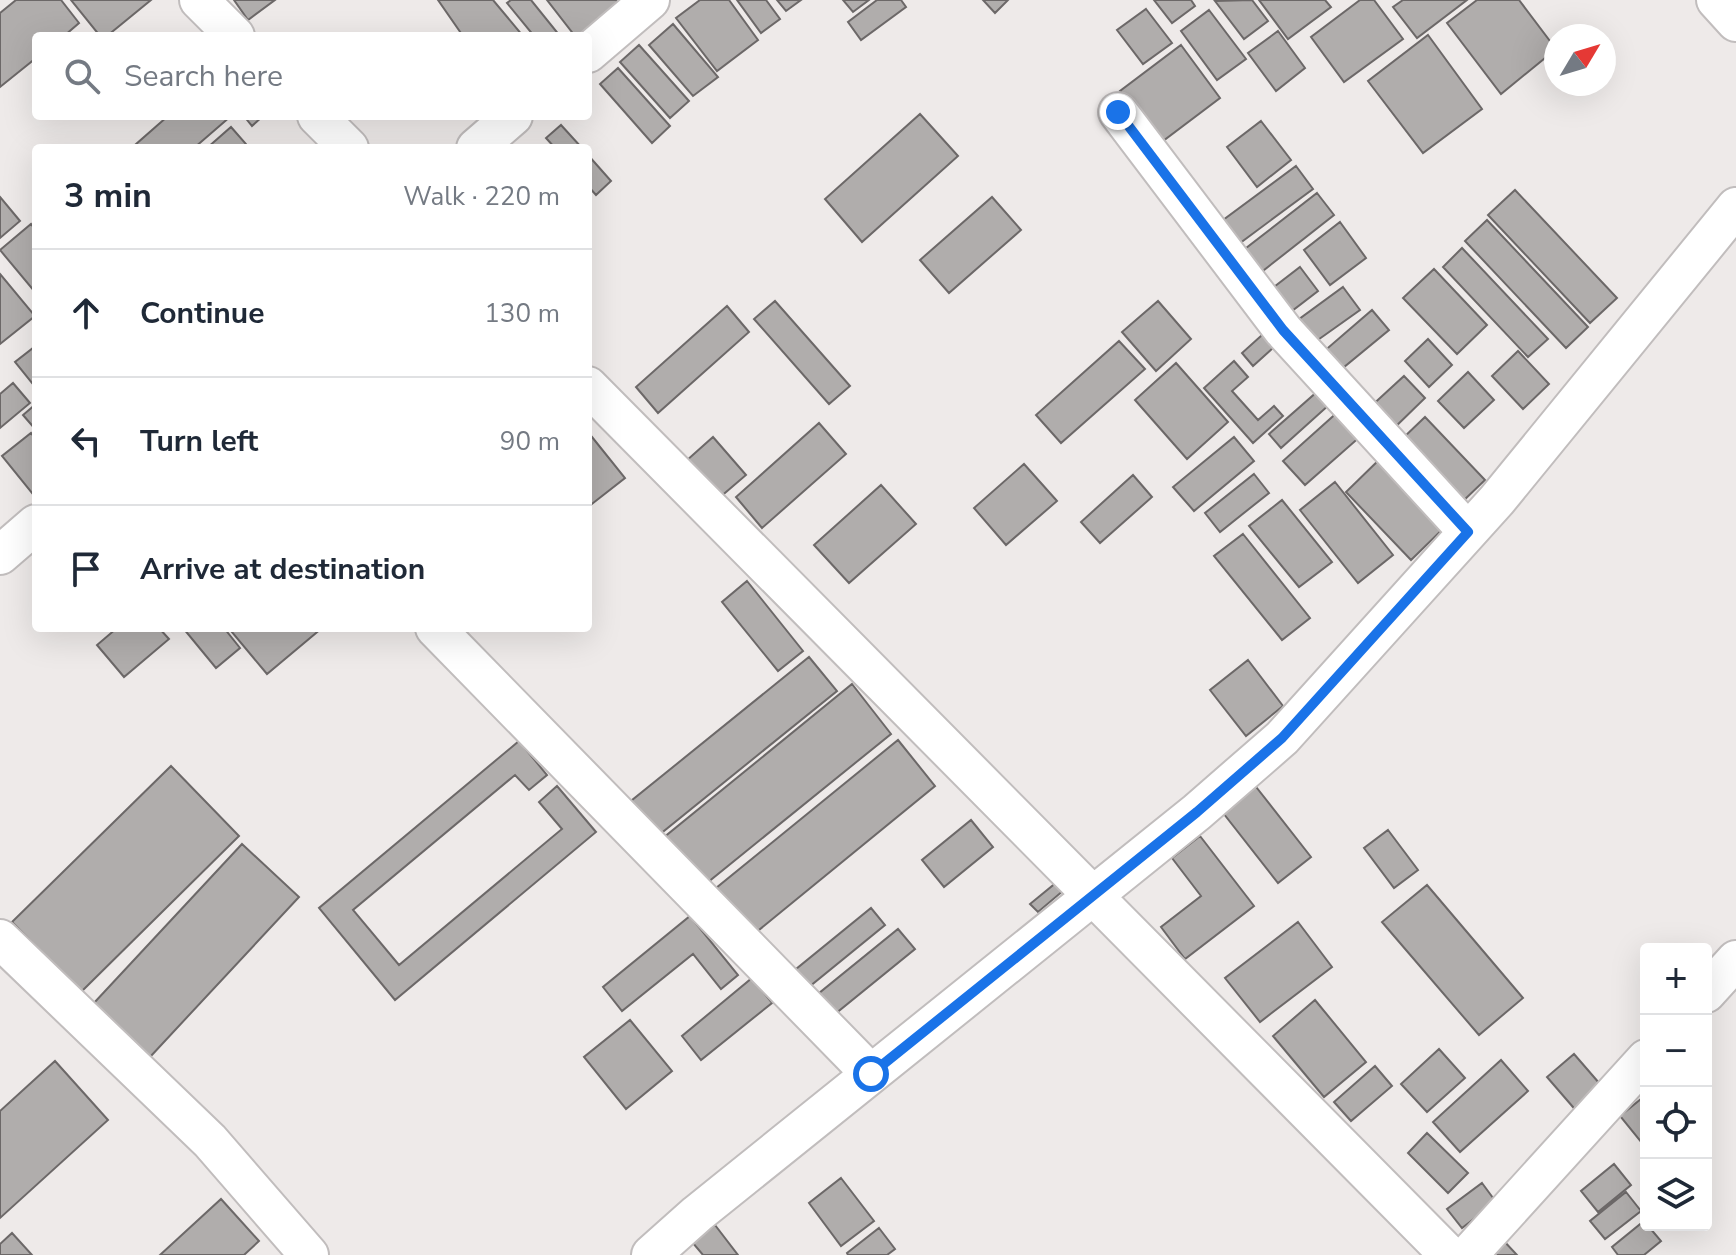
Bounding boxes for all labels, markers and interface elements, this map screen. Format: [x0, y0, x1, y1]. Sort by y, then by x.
north arrow [1544, 24, 1616, 96]
search box [32, 32, 592, 120]
icon: search [60, 54, 104, 98]
text: Search here [124, 56, 283, 97]
route end [1100, 94, 1136, 130]
text: 3 min [64, 173, 152, 219]
text: Walk · 220 m [403, 179, 560, 214]
icon: ahead [64, 291, 108, 335]
text: Continue [140, 293, 265, 334]
text: 130 m [484, 296, 560, 331]
icon: left [64, 419, 108, 463]
text: Turn left [140, 421, 258, 462]
text: 90 m [500, 424, 560, 459]
icon: arrive [64, 547, 108, 591]
text: Arrive at destination [140, 549, 425, 590]
map controls [1640, 943, 1712, 1231]
button: + [1640, 943, 1712, 1015]
button: − [1640, 1015, 1712, 1087]
route start [853, 1056, 889, 1092]
button: locate [1640, 1087, 1712, 1159]
button: layers [1640, 1159, 1712, 1231]

